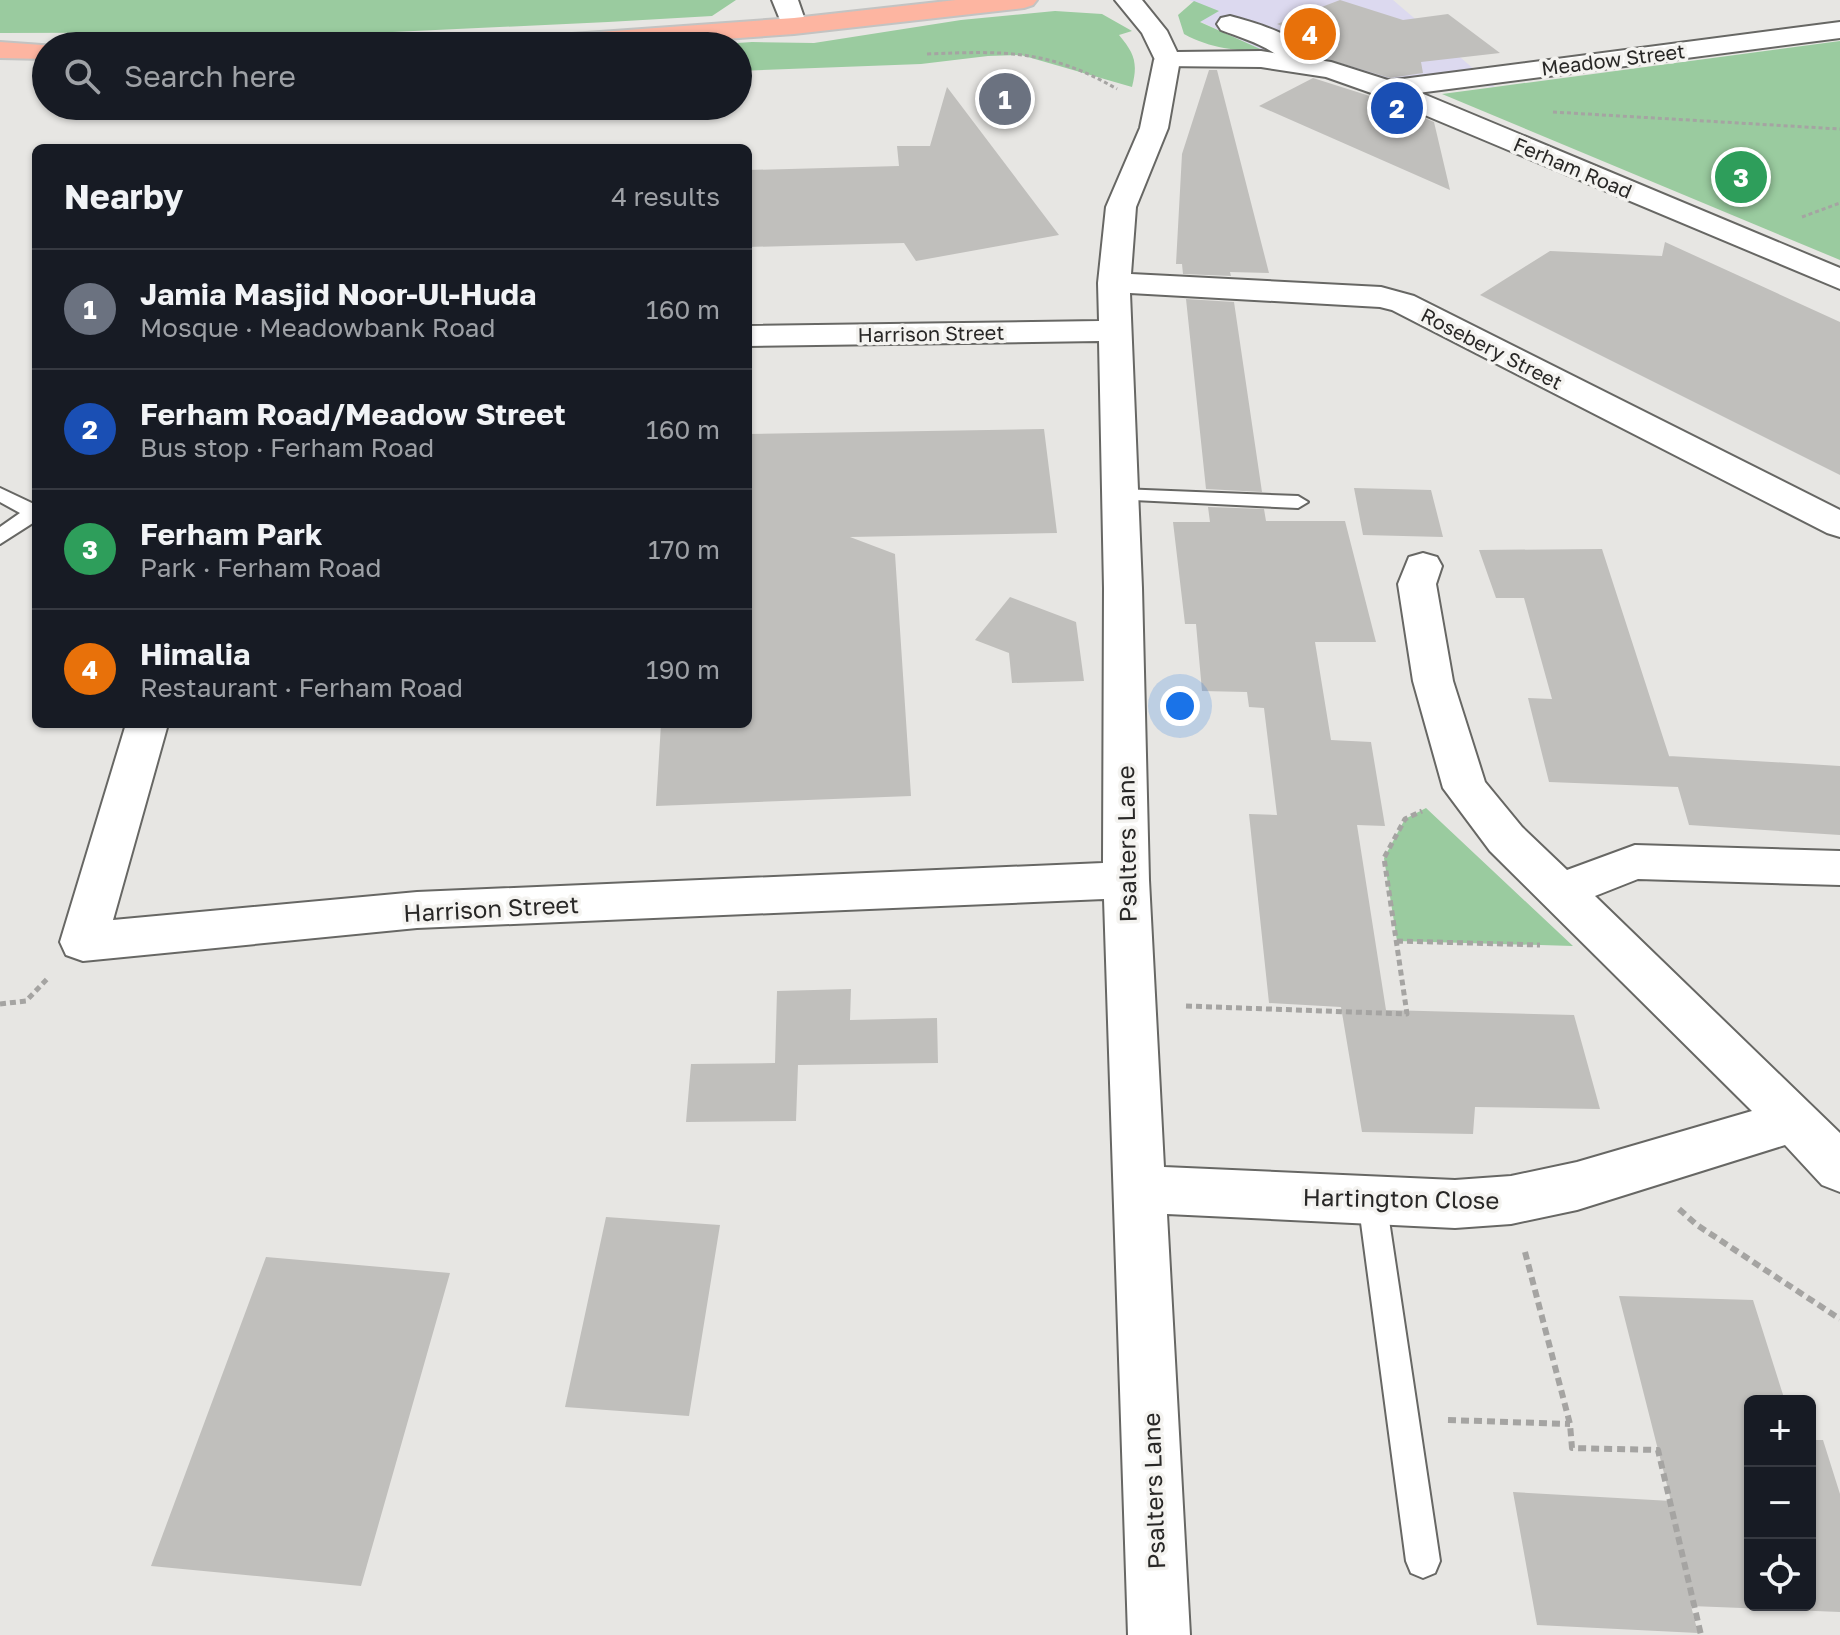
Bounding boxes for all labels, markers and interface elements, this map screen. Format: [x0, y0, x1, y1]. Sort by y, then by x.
pin: 4 [1284, 4, 1336, 64]
search box [32, 32, 752, 120]
street label: Meadow Street [1540, 38, 1686, 80]
icon: search [60, 54, 104, 98]
text: Search here [124, 58, 296, 94]
pin: 1 [979, 69, 1031, 129]
pin: 2 [1371, 78, 1423, 138]
street label: Ferham Road [1510, 131, 1636, 203]
pin: 3 [1715, 147, 1767, 207]
text: Nearby [64, 176, 184, 216]
text: 4 results [611, 181, 720, 212]
text: Jamia Masjid Noor-Ul-Huda [140, 276, 536, 312]
text: 1 [83, 294, 97, 325]
text: 160 m [646, 294, 720, 325]
street label: Rosebery Street [1417, 302, 1567, 394]
text: Mosque · Meadowbank Road [140, 312, 495, 343]
street label: Harrison Street [858, 320, 1004, 346]
text: Ferham Road/Meadow Street [140, 396, 566, 432]
text: 2 [82, 414, 98, 445]
text: 160 m [646, 414, 720, 445]
text: Bus stop · Ferham Road [140, 432, 434, 463]
text: Ferham Park [140, 516, 322, 552]
text: 3 [82, 534, 98, 565]
text: 170 m [648, 534, 720, 565]
text: Park · Ferham Road [140, 552, 381, 583]
text: Himalia [140, 636, 250, 672]
text: 4 [82, 654, 98, 685]
text: 190 m [646, 654, 720, 685]
text: Restaurant · Ferham Road [140, 672, 463, 703]
your location [1160, 686, 1200, 726]
street label: Psalters Lane [1110, 765, 1142, 923]
street label: Harrison Street [402, 889, 580, 927]
street label: Hartington Close [1302, 1182, 1500, 1214]
map controls [1744, 1395, 1816, 1611]
button: + [1744, 1395, 1816, 1467]
street label: Psalters Lane [1136, 1412, 1170, 1570]
button: − [1744, 1467, 1816, 1539]
button: locate [1744, 1539, 1816, 1611]

